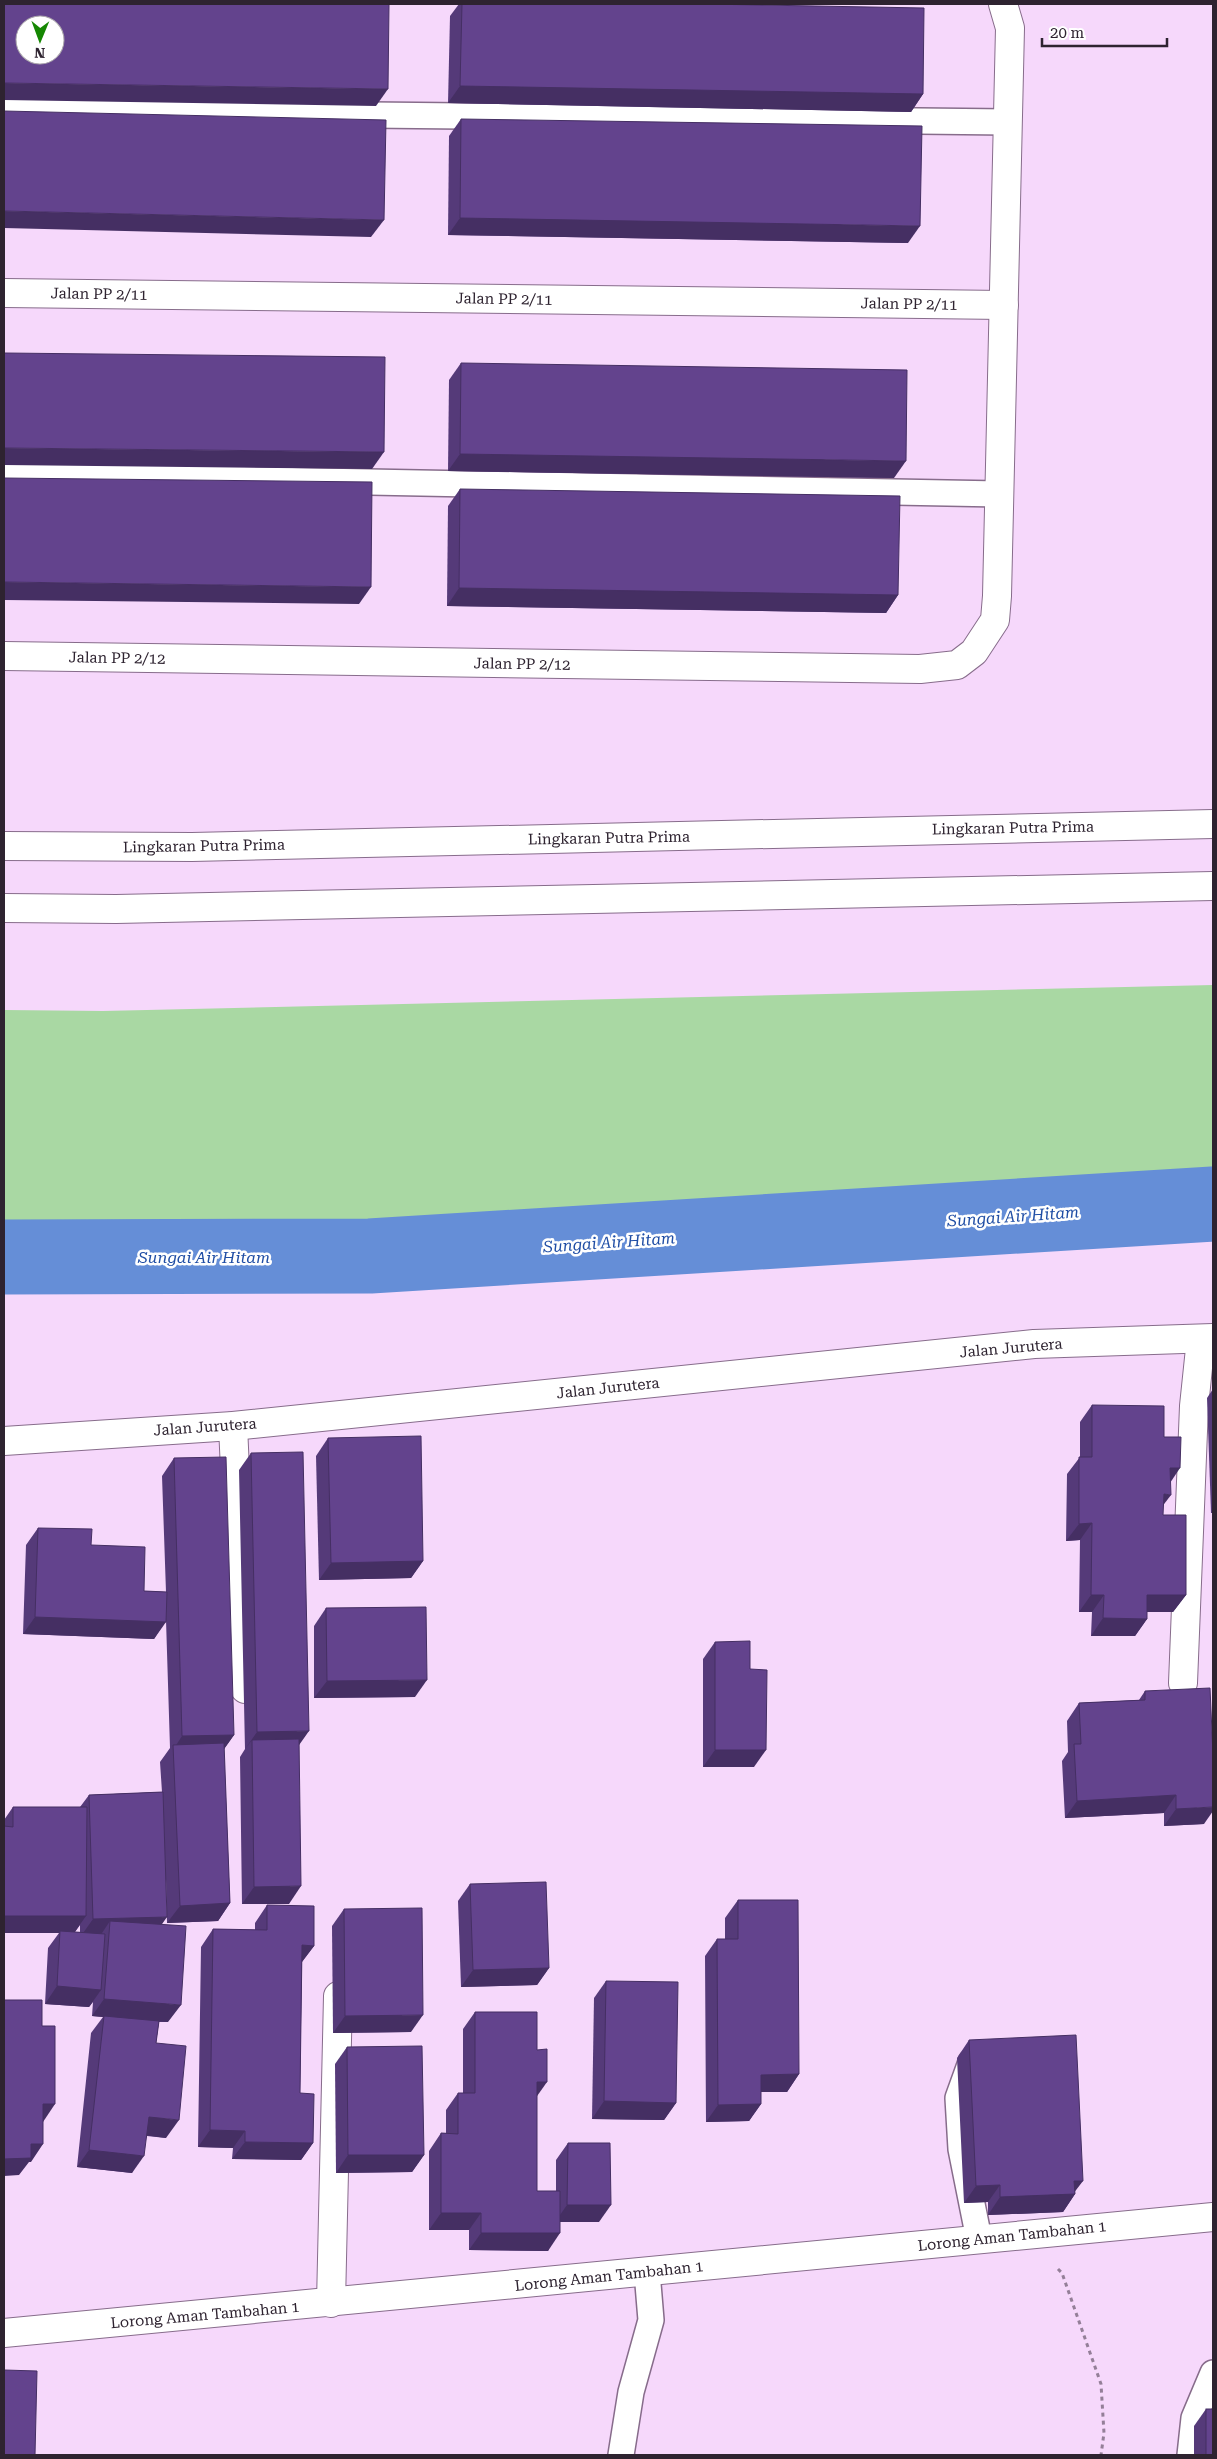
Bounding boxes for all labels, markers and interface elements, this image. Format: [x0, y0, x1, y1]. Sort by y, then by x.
north arrow [15, 15, 65, 65]
scale bar [1042, 15, 1167, 47]
text: 20 m [1050, 24, 1085, 42]
text: N [34, 45, 45, 61]
street label: Jalan PP 2/11 [50, 284, 148, 304]
street label: Jalan PP 2/11 [455, 289, 553, 309]
street label: Jalan PP 2/11 [860, 294, 958, 314]
street label: Jalan PP 2/12 [68, 648, 166, 668]
street label: Jalan PP 2/12 [473, 654, 571, 674]
street label: Lingkaran Putra Prima [932, 818, 1094, 838]
street label: Lingkaran Putra Prima [528, 828, 690, 848]
street label: Lingkaran Putra Prima [123, 836, 285, 856]
water label: Sungai Air Hitam [946, 1202, 1080, 1231]
water label: Sungai Air Hitam [542, 1228, 676, 1257]
water label: Sungai Air Hitam [137, 1248, 270, 1267]
street label: Jalan Jurutera [959, 1335, 1063, 1361]
street label: Jalan Jurutera [556, 1374, 660, 1402]
street label: Jalan Jurutera [153, 1414, 257, 1440]
street label: Lorong Aman Tambahan 1 [917, 2217, 1107, 2255]
street label: Lorong Aman Tambahan 1 [514, 2257, 704, 2295]
street label: Lorong Aman Tambahan 1 [110, 2298, 300, 2332]

